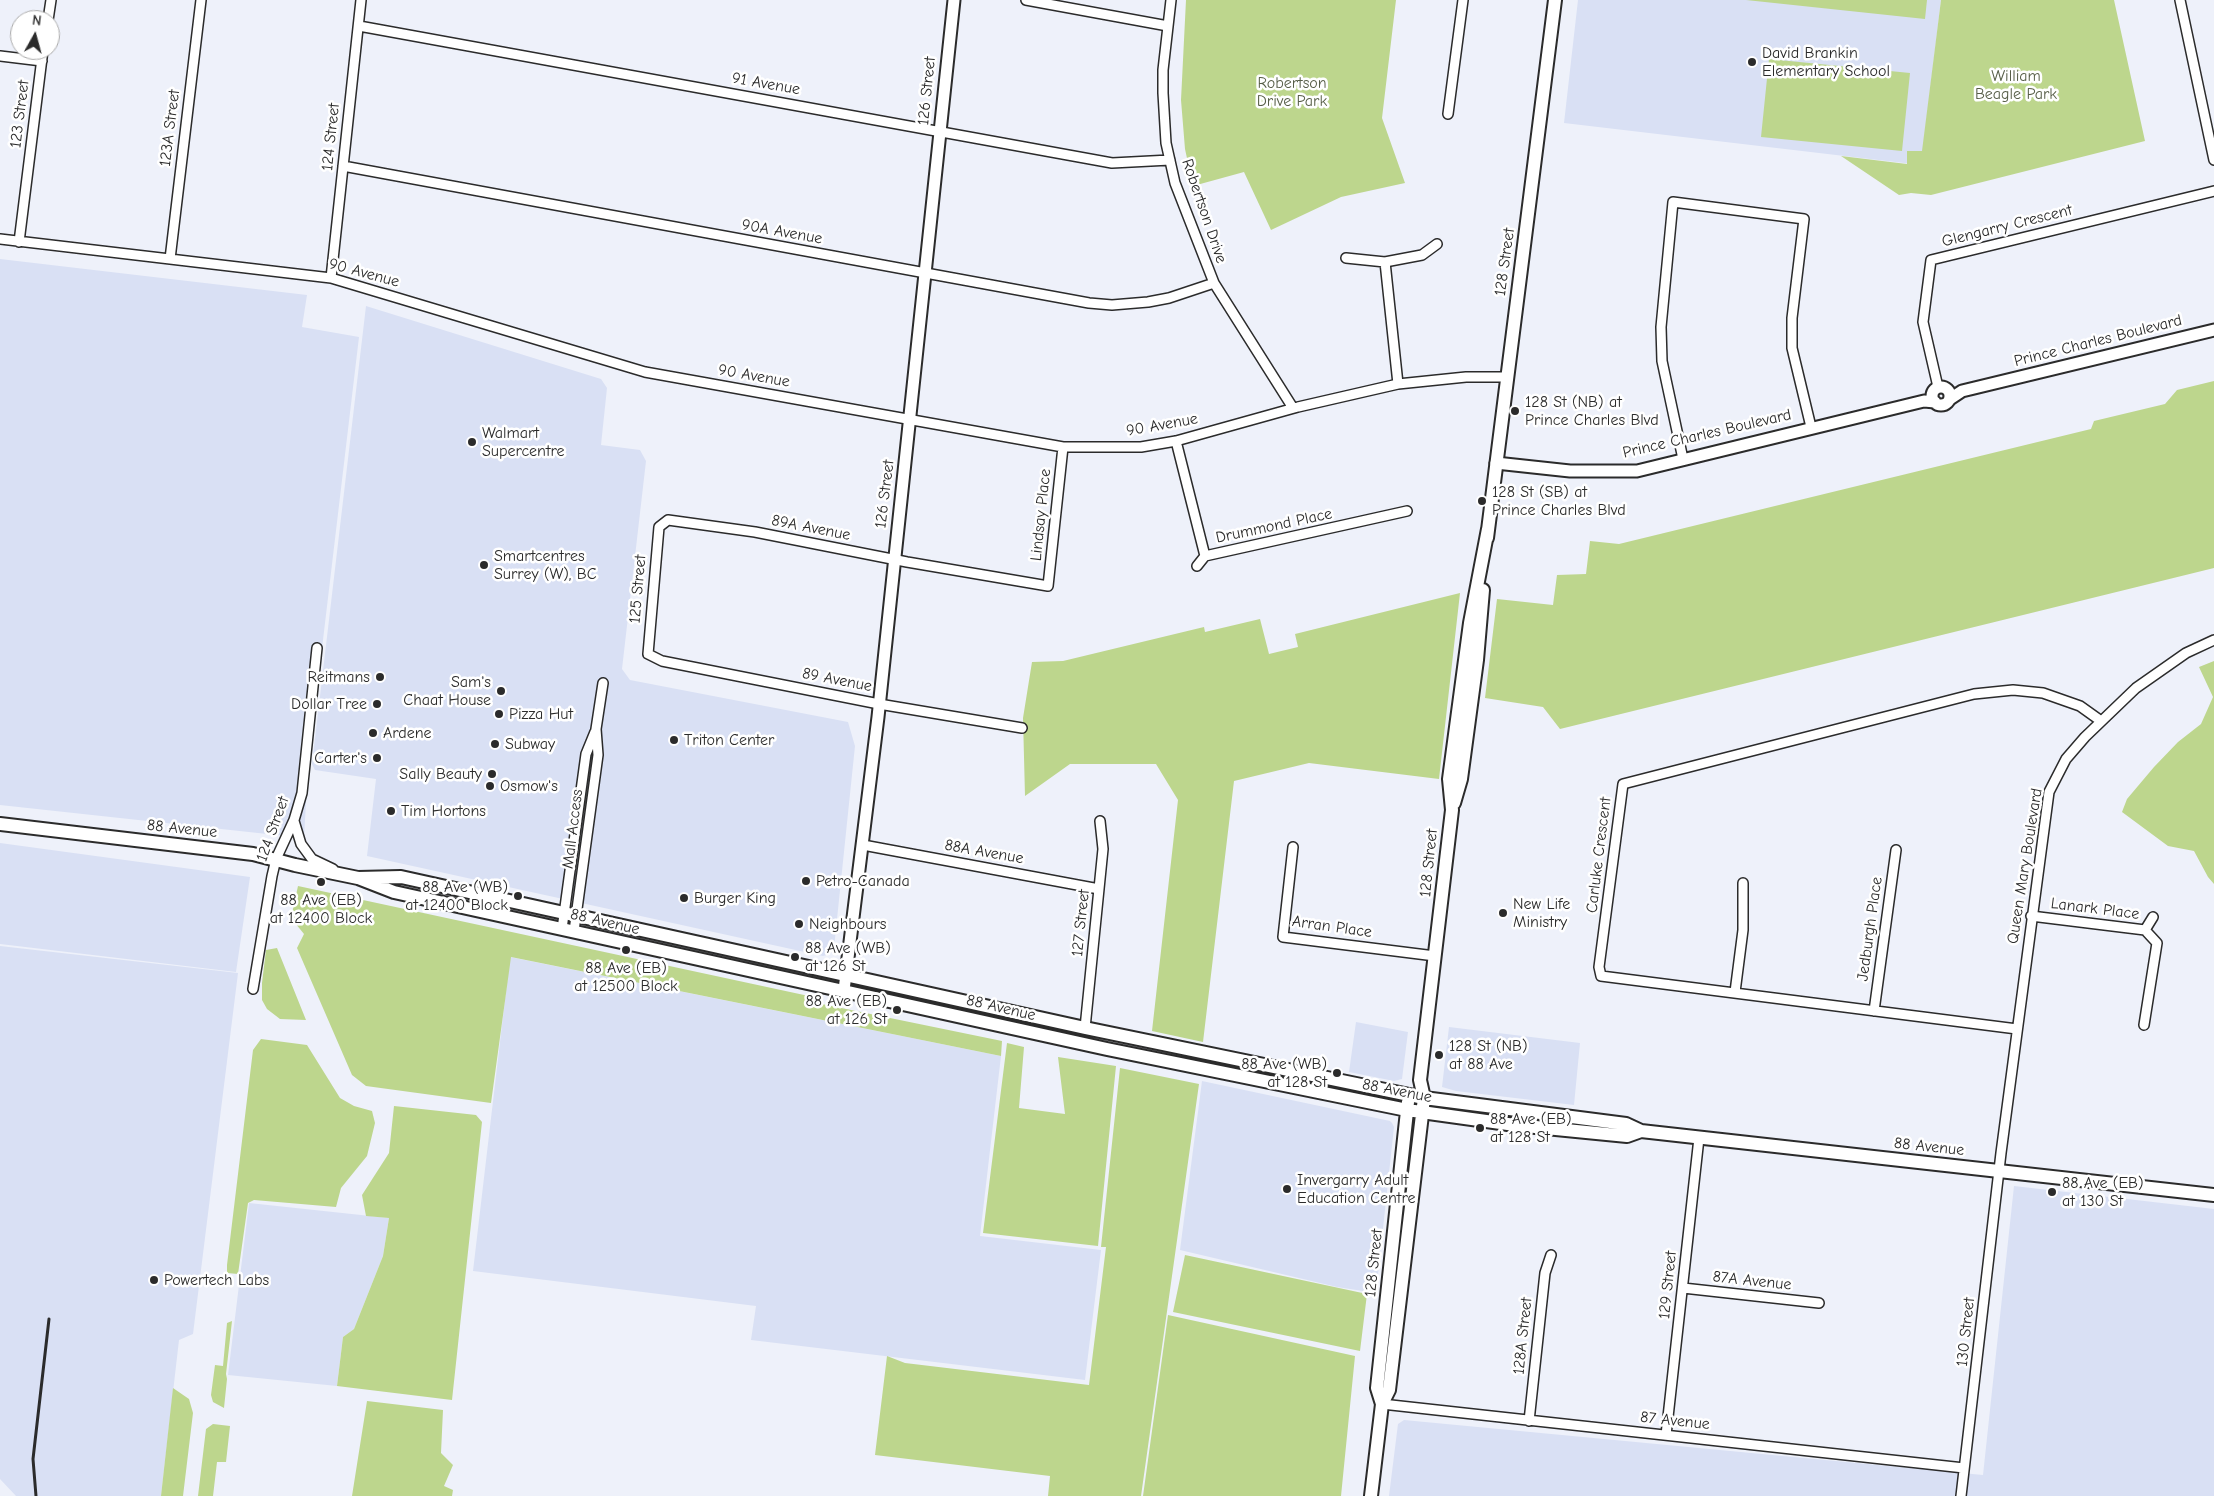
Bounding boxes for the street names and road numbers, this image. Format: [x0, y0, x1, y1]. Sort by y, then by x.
street label: 126 Street [914, 56, 940, 126]
street label: 91 Avenue [730, 69, 802, 99]
street label: 123 Street [6, 79, 34, 149]
street label: 123A Street [156, 88, 184, 168]
street label: 124 Street [318, 102, 344, 172]
street label: Robertson Drive [1177, 156, 1231, 266]
street label: Glengarry Crescent [1940, 201, 2074, 251]
street label: 90A Avenue [740, 215, 824, 249]
street label: 128 Street [1491, 227, 1519, 297]
street label: 90 Avenue [327, 254, 401, 292]
street label: Prince Charles Boulevard [2012, 311, 2184, 371]
street label: 90 Avenue [717, 360, 791, 392]
street label: Prince Charles Boulevard [1621, 405, 1793, 463]
street label: 90 Avenue [1125, 409, 1199, 441]
street label: 126 Street [871, 459, 899, 529]
street label: Lindsay Place [1027, 468, 1055, 562]
street label: Drummond Place [1214, 504, 1334, 548]
street label: 89A Avenue [770, 511, 852, 545]
street label: 125 Street [625, 554, 651, 624]
street label: 89 Avenue [800, 664, 874, 696]
street label: Queen Mary Boulevard [2003, 787, 2047, 945]
street label: Mall Access [559, 788, 587, 870]
street label: 124 Street [252, 794, 294, 864]
street label: Carluke Crescent [1582, 796, 1616, 914]
street label: 88 Avenue [146, 816, 218, 842]
street label: 128 Street [1416, 828, 1442, 898]
street label: 88A Avenue [943, 836, 1025, 868]
street label: Jedburgh Place [1853, 876, 1887, 982]
street label: 127 Street [1068, 888, 1094, 958]
street label: Lanark Place [2050, 894, 2140, 924]
street label: 88 Avenue [568, 905, 642, 939]
street label: Arran Place [1291, 912, 1373, 942]
street label: 88 Avenue [964, 991, 1038, 1025]
street label: 88 Avenue [1361, 1075, 1433, 1107]
street label: 88 Avenue [1893, 1134, 1965, 1160]
street label: 128 Street [1361, 1228, 1387, 1298]
street label: 129 Street [1655, 1250, 1681, 1320]
street label: 87A Avenue [1712, 1267, 1792, 1295]
street label: 128A Street [1509, 1296, 1537, 1376]
street label: 130 Street [1953, 1296, 1979, 1368]
street label: 87 Avenue [1639, 1408, 1711, 1434]

